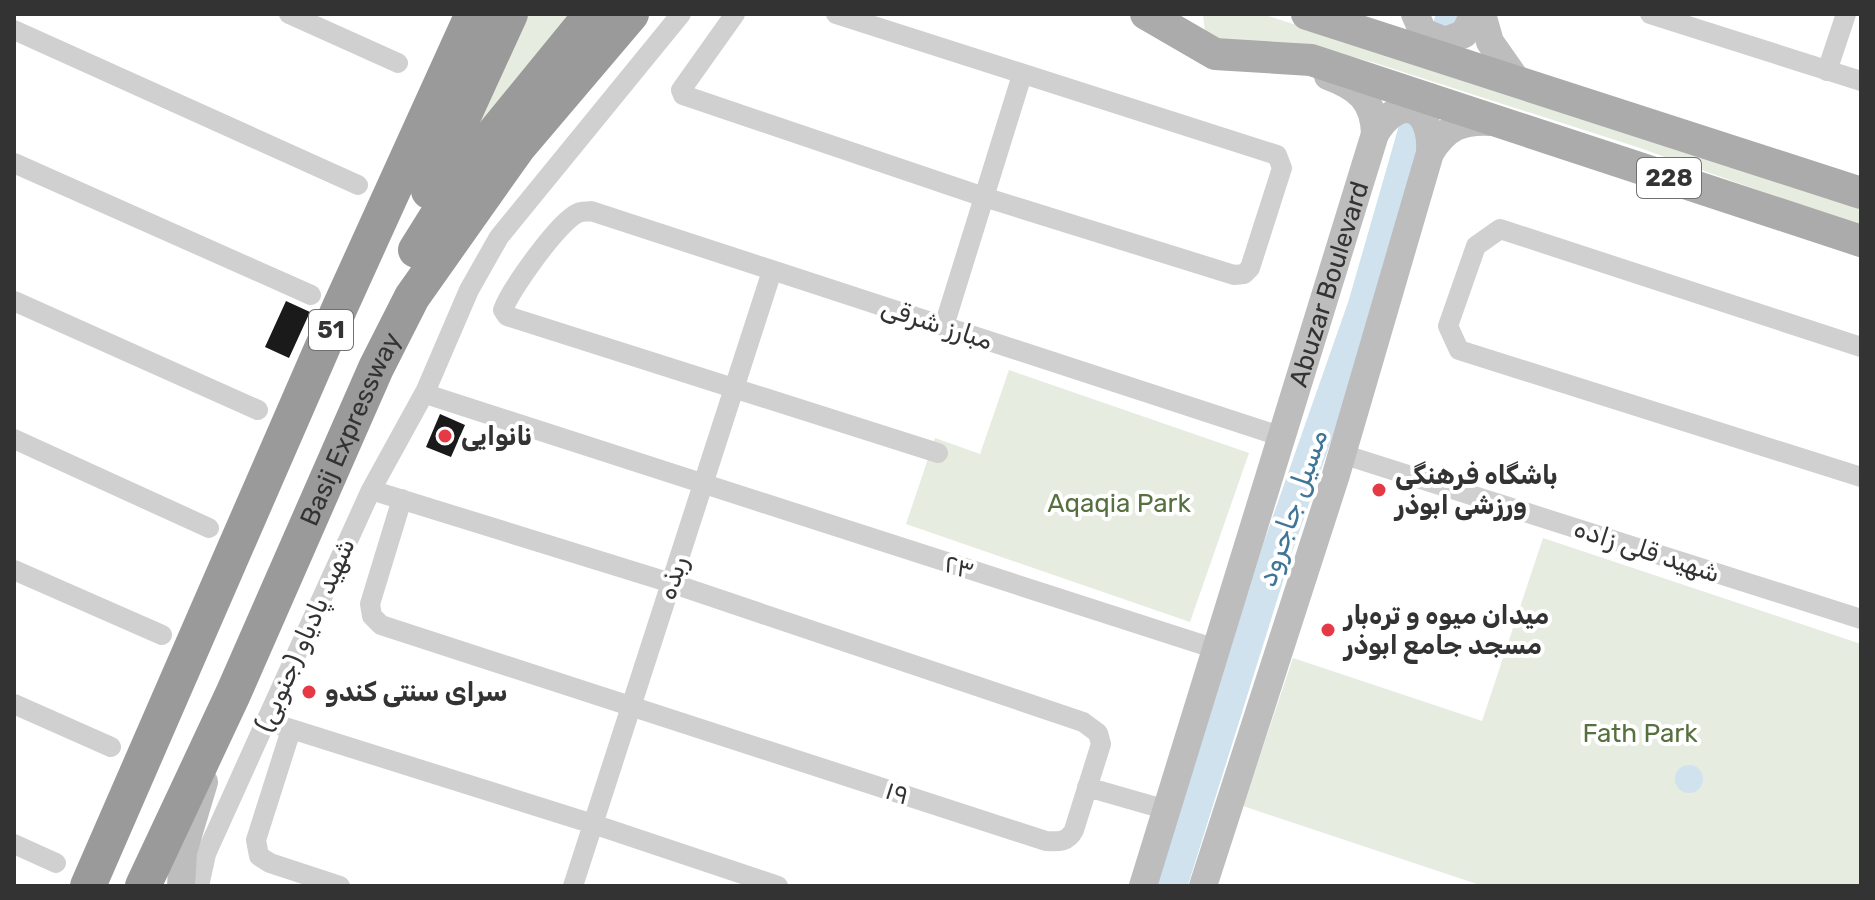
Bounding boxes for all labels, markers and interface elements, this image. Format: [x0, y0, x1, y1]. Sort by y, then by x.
road number: 228 [1637, 158, 1701, 198]
street label: Abuzar Boulevard [1282, 177, 1375, 391]
street label: مبارز شرقی [877, 291, 997, 357]
road number: 51 [309, 310, 353, 350]
street label: Basij Expressway [293, 327, 407, 530]
place label: نانوایی [461, 421, 532, 452]
water label: مسیل جاجرود [1250, 425, 1334, 591]
marker: نانوایی [436, 427, 454, 445]
place label: باشگاه فرهنگی ورزشی ابوذر [1393, 460, 1558, 521]
marker: باشگاه فرهنگی ورزشی ابوذر [1370, 481, 1388, 499]
park label: Aqaqia Park [1047, 488, 1191, 519]
street label: شهید قلی زاده [1570, 513, 1724, 589]
street label: شهید پادیاو (جنوبی) [248, 533, 363, 737]
street label: ۲۳ [940, 548, 978, 586]
street label: ربذه [651, 552, 695, 604]
place label: میدان میوه و تره‌بار مسجد جامع ابوذر [1342, 600, 1549, 664]
marker: میدان میوه و تره‌بار مسجد جامع ابوذر [1319, 621, 1337, 639]
place label: سرای سنتی کندو [325, 677, 507, 708]
marker: سرای سنتی کندو [300, 683, 318, 701]
park label: Fath Park [1582, 718, 1698, 749]
street label: ۱۹ [881, 775, 913, 811]

